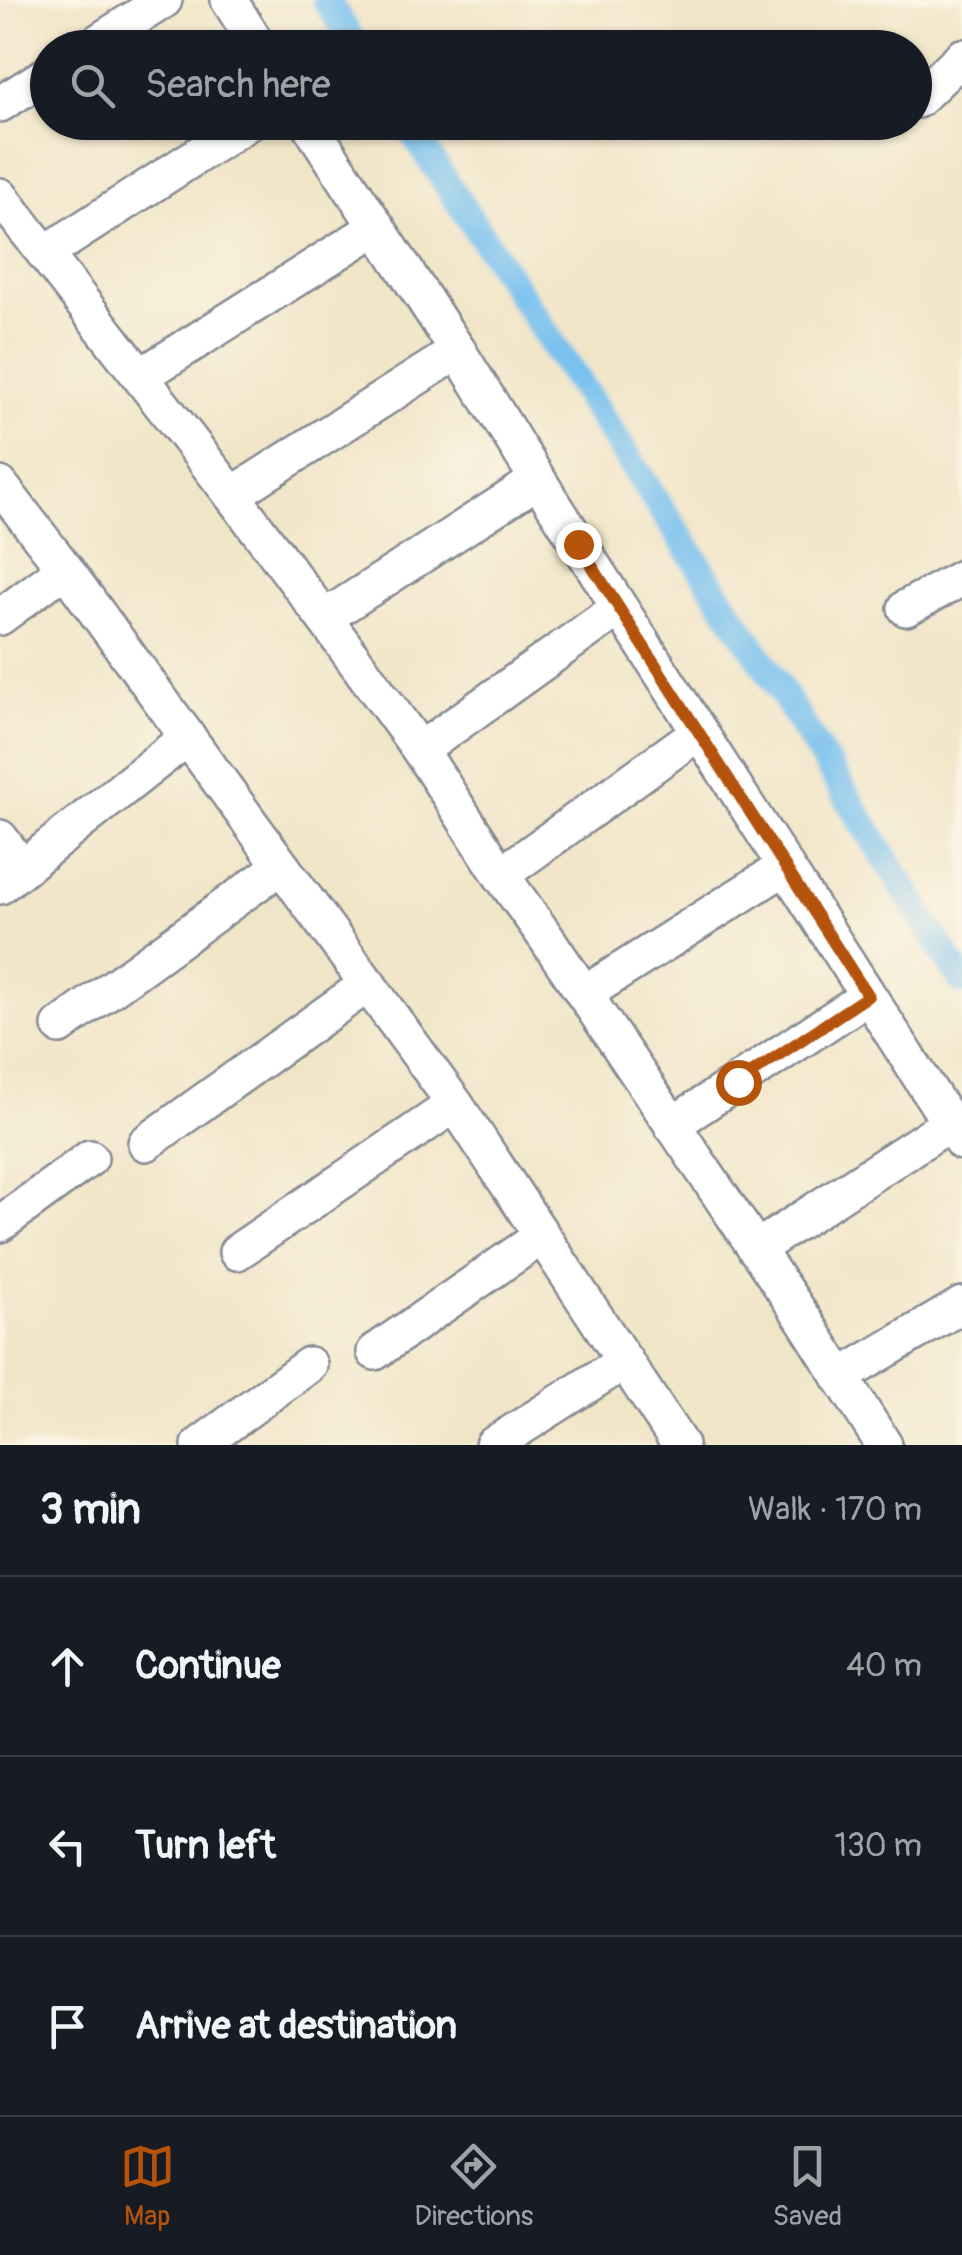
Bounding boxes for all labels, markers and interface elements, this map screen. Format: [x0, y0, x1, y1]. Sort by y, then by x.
search box [30, 30, 932, 140]
icon: search [65, 58, 120, 113]
text: Search here [145, 61, 331, 109]
route end [556, 522, 602, 568]
route start [716, 1060, 762, 1106]
text: 3 min [40, 1484, 141, 1536]
text: Walk · 170 m [748, 1490, 922, 1530]
icon: ahead [40, 1639, 95, 1694]
text: Continue [135, 1642, 281, 1690]
text: 40 m [846, 1646, 922, 1686]
icon: left [40, 1819, 95, 1874]
text: Turn left [135, 1822, 276, 1870]
text: 130 m [834, 1826, 922, 1866]
icon: arrive [40, 1999, 95, 2054]
text: Arrive at destination [135, 2002, 457, 2050]
tab: Map [120, 2139, 175, 2234]
tab: Directions [414, 2139, 533, 2234]
tab: Saved [773, 2139, 842, 2234]

